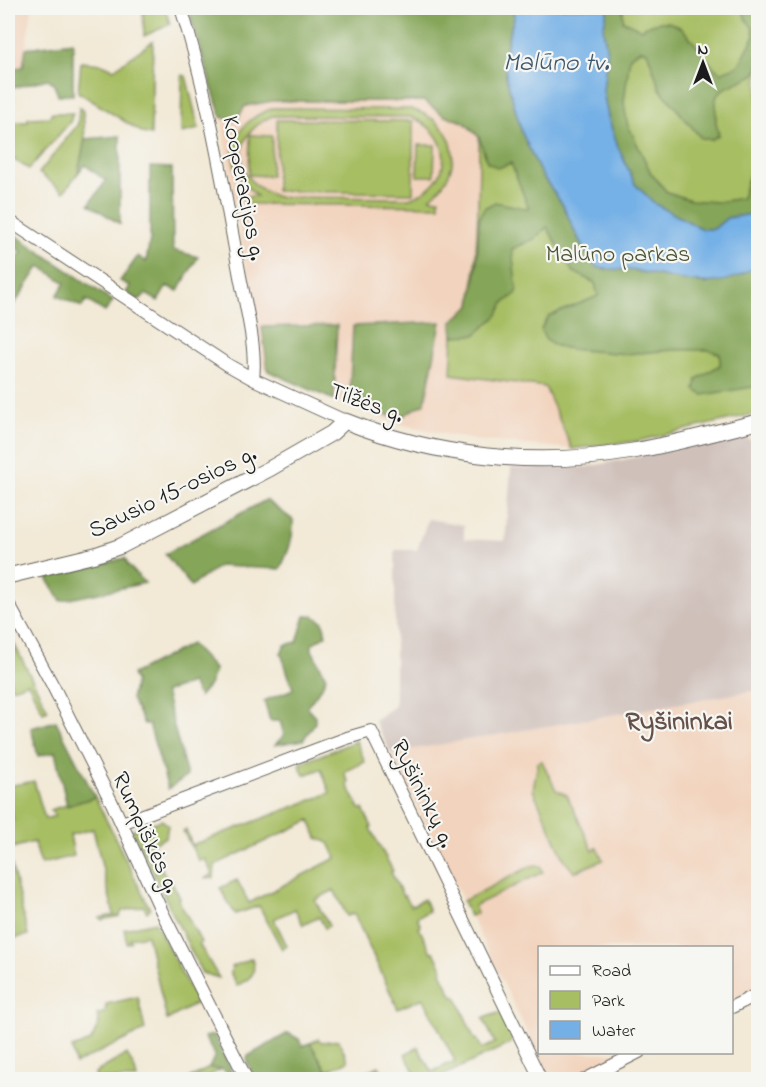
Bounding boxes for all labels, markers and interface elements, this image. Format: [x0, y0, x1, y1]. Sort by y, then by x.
north arrow [673, 33, 733, 93]
text: N [698, 38, 709, 62]
water label: Malūno tv. [503, 45, 610, 83]
street label: Kooperacijos g. [211, 113, 274, 264]
park label: Malūno parkas [546, 238, 690, 273]
street label: Tilžės g. [324, 375, 408, 434]
street label: Sausio 15-osios g. [83, 437, 263, 549]
district label: Ryšininkai [625, 704, 733, 742]
street label: Ryšininkų g. [379, 734, 463, 855]
street label: Rumpiškės g. [101, 767, 188, 900]
legend [538, 946, 733, 1054]
text: Road [592, 959, 631, 985]
text: Park [592, 989, 625, 1015]
text: Water [592, 1019, 636, 1045]

